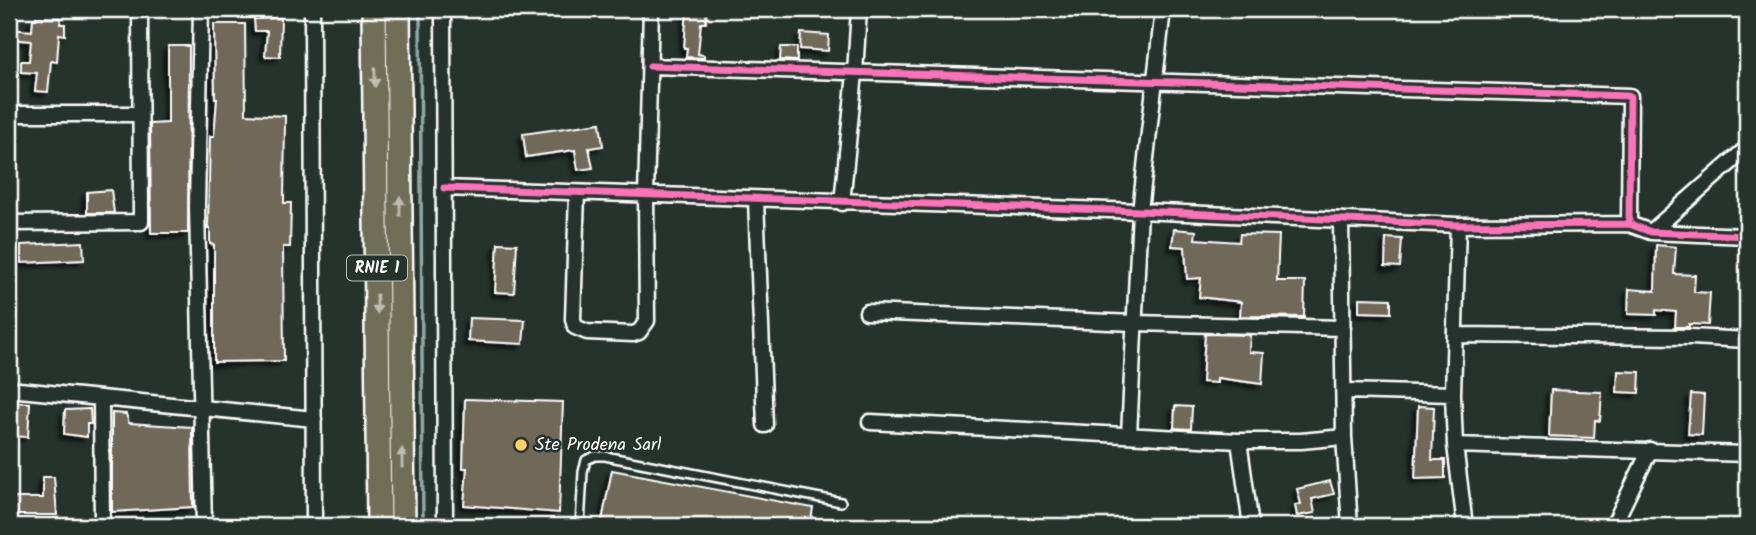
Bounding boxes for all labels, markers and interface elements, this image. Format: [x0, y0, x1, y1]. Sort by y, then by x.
one-way arrow [369, 66, 381, 88]
one-way arrow [394, 195, 406, 217]
road number: RNIE 1 [347, 256, 407, 280]
one-way arrow [371, 294, 383, 316]
place label: Ste Prodena Sarl [535, 431, 662, 460]
marker: Ste Prodena Sarl [513, 437, 529, 453]
one-way arrow [396, 447, 408, 469]

